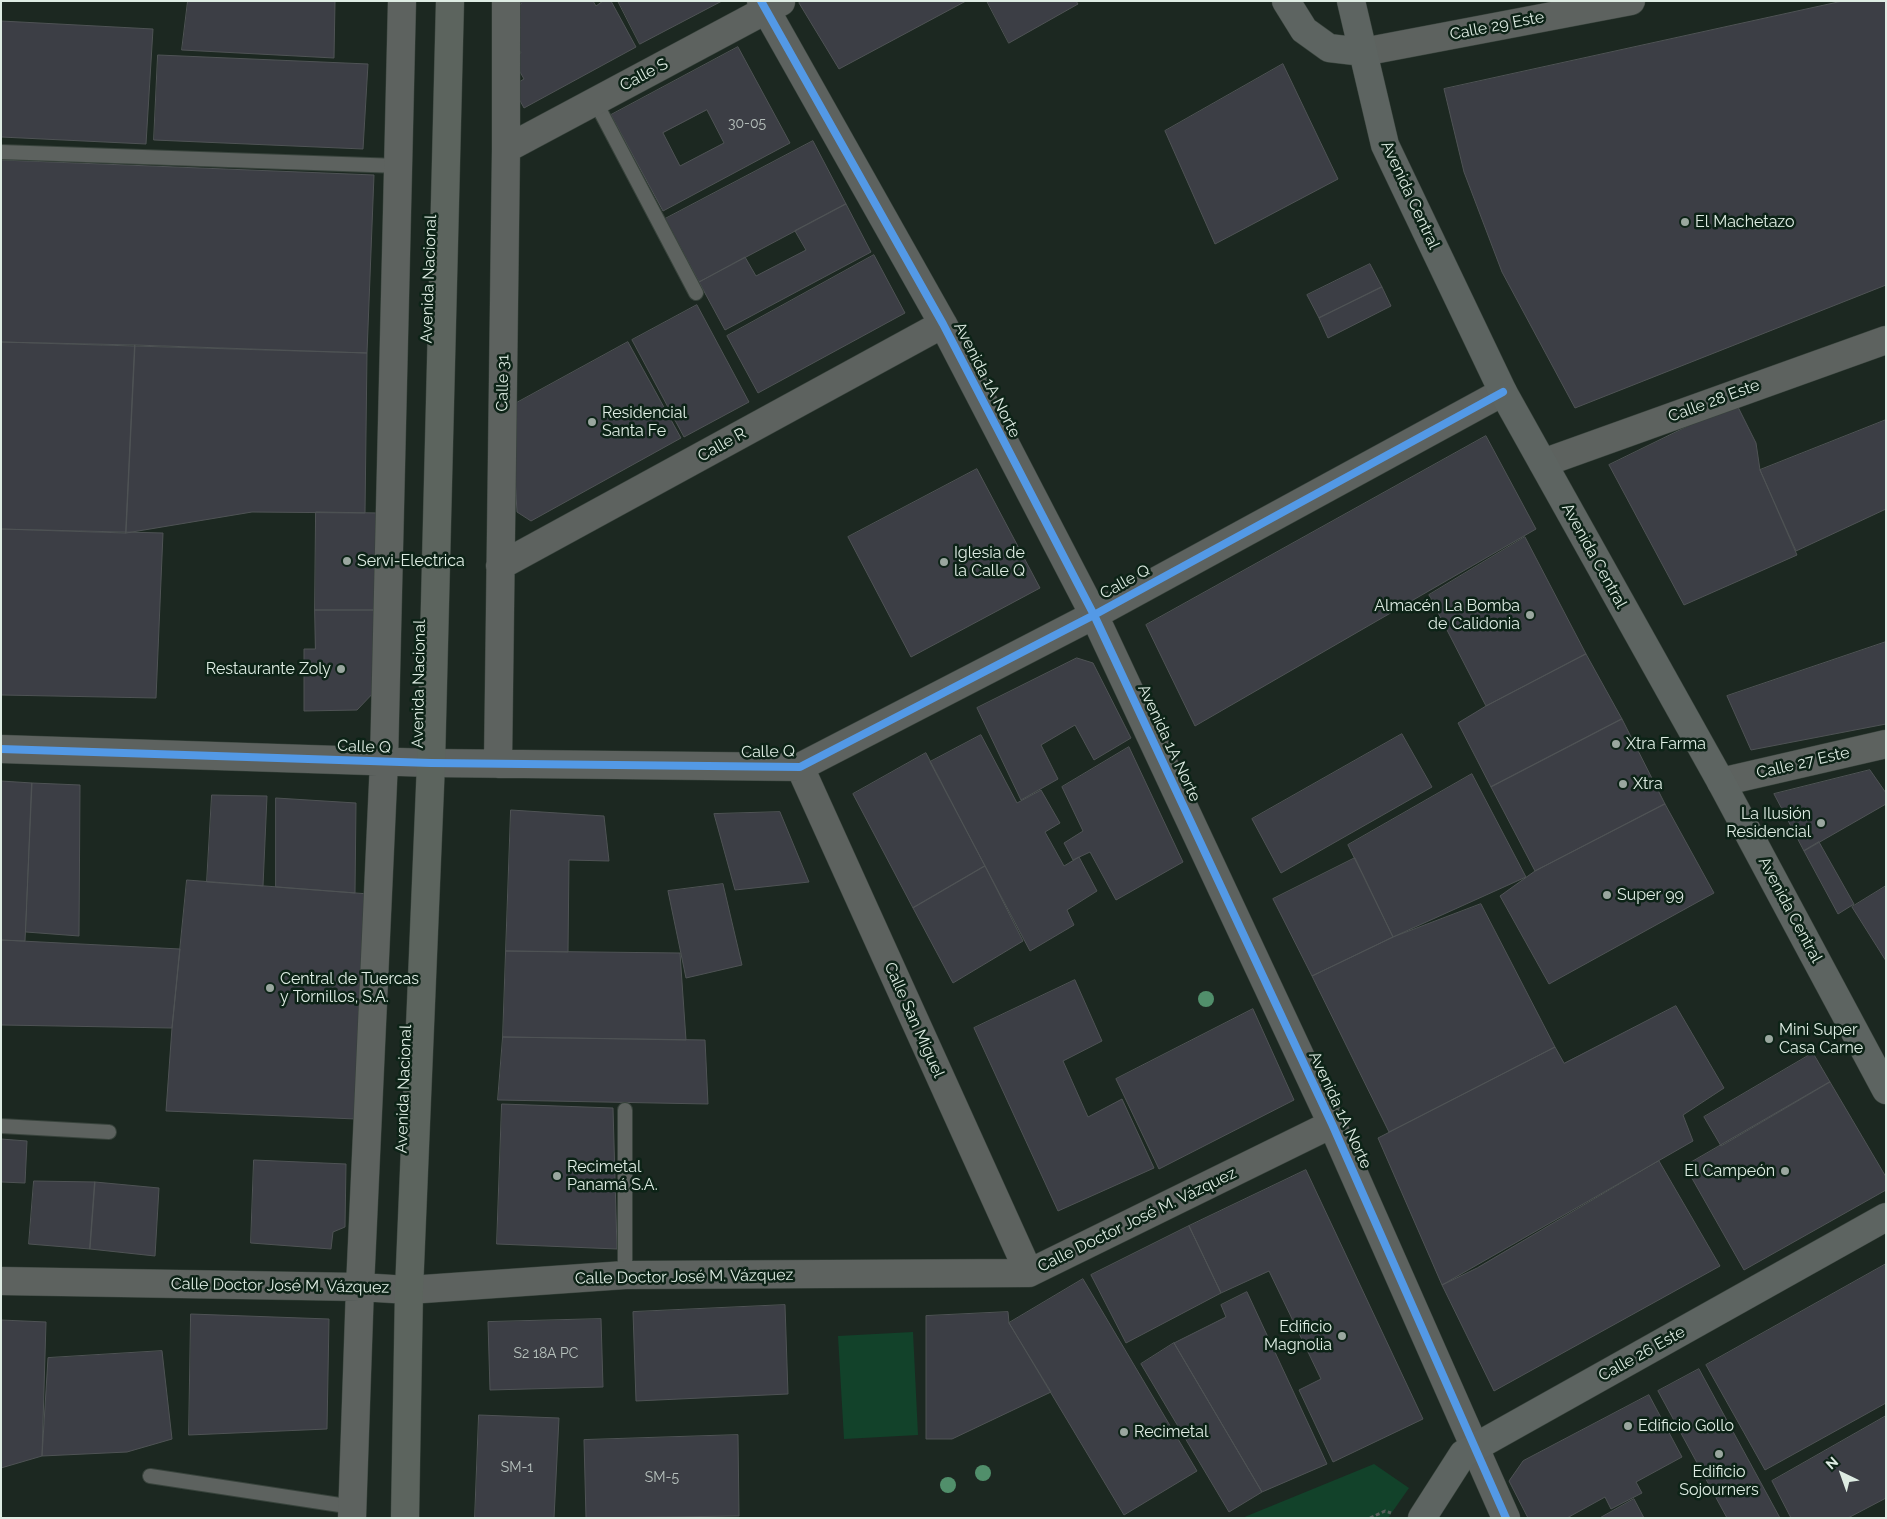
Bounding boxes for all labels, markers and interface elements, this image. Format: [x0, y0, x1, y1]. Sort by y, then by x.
street label: Calle 29 Este [1448, 7, 1546, 45]
street label: Calle S [617, 54, 671, 96]
house number: 30-05 [728, 116, 766, 132]
street label: Avenida Central [1377, 138, 1443, 252]
place label: El Machetazo [1695, 212, 1795, 232]
street label: Avenida Nacional [417, 214, 441, 344]
marker: El Machetazo [1679, 216, 1691, 228]
street label: Avenida 1A Norte [950, 319, 1024, 441]
street label: Calle 31 [493, 354, 513, 412]
street label: Calle 28 Este [1666, 376, 1762, 426]
place label: Residencial Santa Fe [602, 403, 687, 441]
marker: Residencial Santa Fe [586, 416, 598, 428]
street label: Calle R [694, 424, 750, 466]
street label: Avenida Central [1557, 500, 1631, 612]
place label: Iglesia de la Calle Q [954, 543, 1025, 581]
place label: Servi-Electrica [357, 551, 465, 571]
marker: Servi-Electrica [341, 555, 353, 567]
marker: Iglesia de la Calle Q [938, 556, 950, 568]
street label: Calle Q [1097, 561, 1153, 603]
place label: Almacén La Bomba de Calidonia [1374, 596, 1520, 634]
marker: Almacén La Bomba de Calidonia [1524, 609, 1536, 621]
street label: Avenida Nacional [408, 620, 430, 748]
place label: Restaurante Zoly [206, 659, 331, 679]
marker: Restaurante Zoly [335, 663, 347, 675]
street label: Avenida 1A Norte [1133, 681, 1205, 805]
place label: Xtra Farma [1626, 734, 1706, 754]
street label: Calle Q [337, 736, 391, 758]
marker: Xtra Farma [1610, 738, 1622, 750]
street label: Calle Q [741, 742, 795, 762]
street label: Calle 27 Este [1755, 743, 1851, 783]
place label: Xtra [1633, 774, 1663, 794]
marker: Xtra [1617, 778, 1629, 790]
place label: La Ilusión Residencial [1726, 804, 1811, 842]
marker: La Ilusión Residencial [1815, 817, 1827, 829]
street label: Avenida Central [1754, 854, 1826, 966]
place label: Super 99 [1617, 885, 1684, 905]
marker: Super 99 [1601, 889, 1613, 901]
street label: Calle San Miguel [880, 959, 948, 1081]
place label: Central de Tuercas y Tornillos, S.A. [280, 969, 419, 1007]
marker: Central de Tuercas y Tornillos, S.A. [264, 982, 276, 994]
place label: Mini Super Casa Carne [1779, 1020, 1863, 1058]
street label: Avenida Nacional [392, 1024, 416, 1154]
marker: Mini Super Casa Carne [1763, 1033, 1775, 1045]
street label: Avenida 1A Norte [1304, 1048, 1376, 1172]
place label: Recimetal Panamá S.A. [567, 1157, 658, 1195]
place label: El Campeón [1684, 1161, 1775, 1181]
street label: Calle Doctor José M. Vázquez [1035, 1163, 1239, 1277]
marker: El Campeón [1779, 1165, 1791, 1177]
marker: Recimetal Panamá S.A. [551, 1170, 563, 1182]
street label: Calle Doctor José M. Vázquez [575, 1265, 793, 1289]
street label: Calle Doctor José M. Vázquez [171, 1274, 389, 1298]
place label: Edificio Magnolia [1264, 1317, 1332, 1355]
street label: Calle 26 Este [1595, 1322, 1689, 1386]
marker: Edificio Magnolia [1336, 1330, 1348, 1342]
house number: S2 18A PC [514, 1346, 578, 1362]
place label: Edificio Gollo [1638, 1416, 1734, 1436]
marker: Edificio Gollo [1622, 1420, 1634, 1432]
place label: Recimetal [1134, 1422, 1208, 1442]
marker: Recimetal [1118, 1426, 1130, 1438]
marker: Edificio Sojourners [1713, 1448, 1725, 1460]
north arrow [1817, 1449, 1867, 1499]
text: N [1823, 1453, 1841, 1472]
house number: SM-1 [501, 1460, 533, 1476]
place label: Edificio Sojourners [1679, 1462, 1759, 1500]
house number: SM-5 [645, 1470, 679, 1486]

